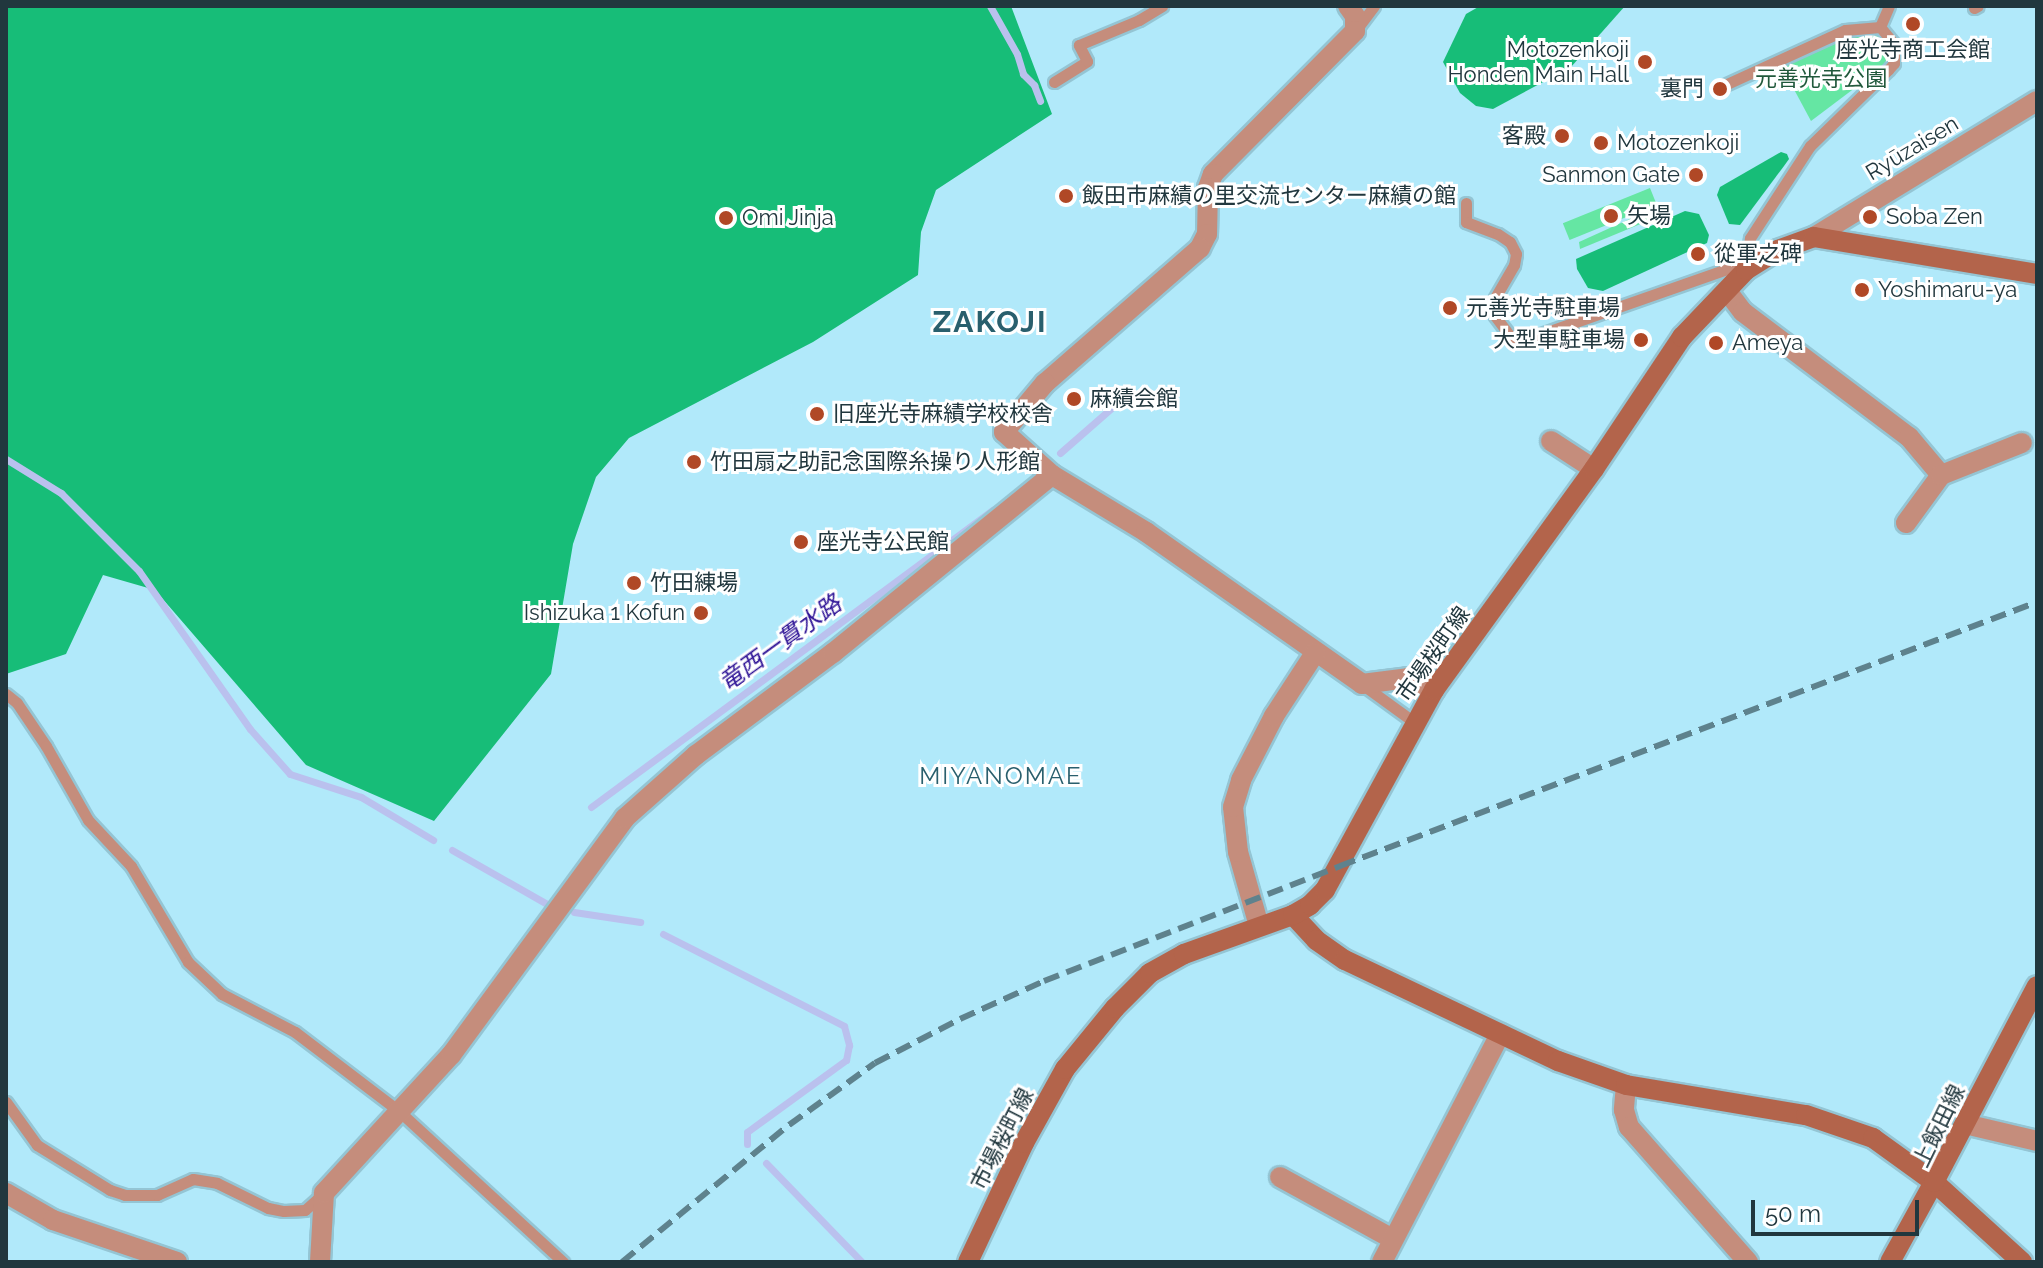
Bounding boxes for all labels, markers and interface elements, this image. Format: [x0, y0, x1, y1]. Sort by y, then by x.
marker: 座光寺商工会館 [1904, 15, 1922, 33]
place label: Motozenkoji Honden Main Hall [1448, 36, 1629, 88]
place label: 座光寺商工会館 [1836, 37, 1990, 63]
marker: Motozenkoji Honden Main Hall [1636, 53, 1654, 71]
park label: 元善光寺公園 [1755, 66, 1887, 92]
place label: 裏門 [1660, 76, 1704, 102]
marker: 裏門 [1711, 80, 1729, 98]
street label: Ryūzaisen [1861, 110, 1963, 186]
place label: 客殿 [1502, 123, 1546, 149]
marker: 客殿 [1553, 127, 1571, 145]
place label: Motozenkoji [1617, 130, 1739, 156]
marker: Motozenkoji [1592, 134, 1610, 152]
place label: Sanmon Gate [1542, 162, 1680, 188]
marker: Sanmon Gate [1687, 166, 1705, 184]
place label: 飯田市麻績の里交流センター麻績の館 [1082, 183, 1456, 209]
marker: 飯田市麻績の里交流センター麻績の館 [1057, 187, 1075, 205]
place label: 矢場 [1627, 203, 1671, 229]
place label: Soba Zen [1886, 204, 1983, 230]
place label: Omi Jinja [742, 205, 834, 231]
marker: 矢場 [1602, 207, 1620, 225]
marker: Soba Zen [1861, 208, 1879, 226]
marker: Omi Jinja [717, 209, 735, 227]
place label: 從軍之碑 [1714, 241, 1802, 267]
marker: 從軍之碑 [1689, 245, 1707, 263]
place label: Yoshimaru-ya [1878, 277, 2017, 303]
marker: Yoshimaru-ya [1853, 281, 1871, 299]
place label: 元善光寺駐車場 [1466, 295, 1620, 321]
marker: 元善光寺駐車場 [1441, 299, 1459, 317]
district label: ZAKOJI [932, 304, 1048, 340]
place label: 大型車駐車場 [1493, 327, 1625, 353]
place label: Ameya [1732, 330, 1803, 356]
marker: 大型車駐車場 [1632, 331, 1650, 349]
marker: Ameya [1707, 334, 1725, 352]
place label: 麻績会館 [1090, 386, 1178, 412]
marker: 麻績会館 [1065, 390, 1083, 408]
place label: 旧座光寺麻績学校校舎 [833, 401, 1053, 427]
marker: 旧座光寺麻績学校校舎 [808, 405, 826, 423]
place label: 竹田扇之助記念国際糸操り人形館 [710, 449, 1040, 475]
marker: 竹田扇之助記念国際糸操り人形館 [685, 453, 703, 471]
place label: 座光寺公民館 [817, 529, 949, 555]
marker: 座光寺公民館 [792, 533, 810, 551]
place label: 竹田練場 [650, 570, 738, 596]
marker: 竹田練場 [625, 574, 643, 592]
water label: 竜西一貫水路 [713, 589, 847, 697]
place label: Ishizuka 1 Kofun [524, 600, 685, 626]
street label: 市場桜町線 [1391, 601, 1475, 707]
marker: Ishizuka 1 Kofun [692, 604, 710, 622]
district label: MIYANOMAE [919, 762, 1083, 790]
street label: 上飯田線 [1908, 1081, 1970, 1171]
street label: 市場桜町線 [965, 1084, 1039, 1194]
scale bar [1755, 1184, 1923, 1234]
text: 50 m [1765, 1199, 1821, 1228]

